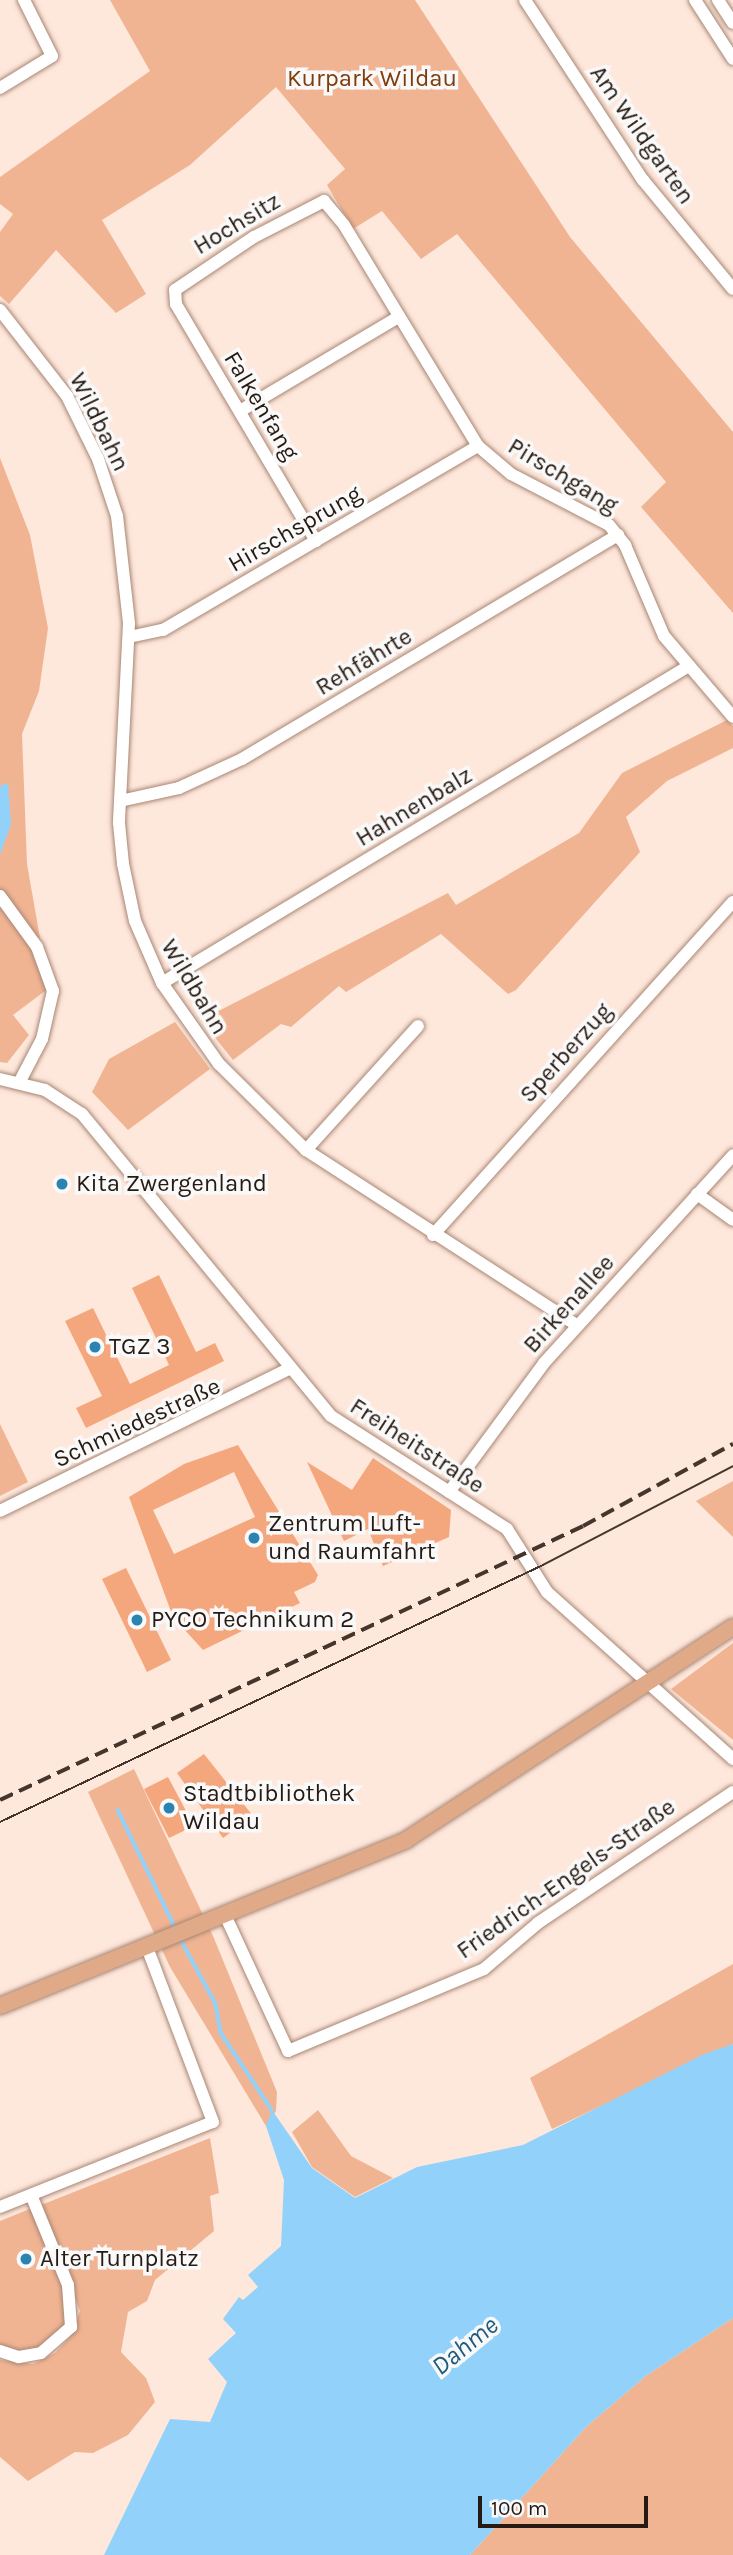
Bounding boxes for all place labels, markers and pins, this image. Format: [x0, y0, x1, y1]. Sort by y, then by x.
place label: Kita Zwergenland [76, 1170, 267, 1198]
marker: Kita Zwergenland [54, 1176, 70, 1192]
place label: TGZ 3 [109, 1333, 171, 1361]
marker: TGZ 3 [87, 1339, 103, 1355]
place label: Zentrum Luft- und Raumfahrt [268, 1510, 435, 1566]
marker: Zentrum Luft- und Raumfahrt [246, 1530, 262, 1546]
place label: PYCO Technikum 2 [151, 1606, 354, 1634]
marker: PYCO Technikum 2 [129, 1612, 145, 1628]
place label: Stadtbibliothek Wildau [183, 1780, 355, 1836]
marker: Stadtbibliothek Wildau [161, 1800, 177, 1816]
place label: Alter Turnplatz [40, 2245, 199, 2273]
marker: Alter Turnplatz [18, 2251, 34, 2267]

